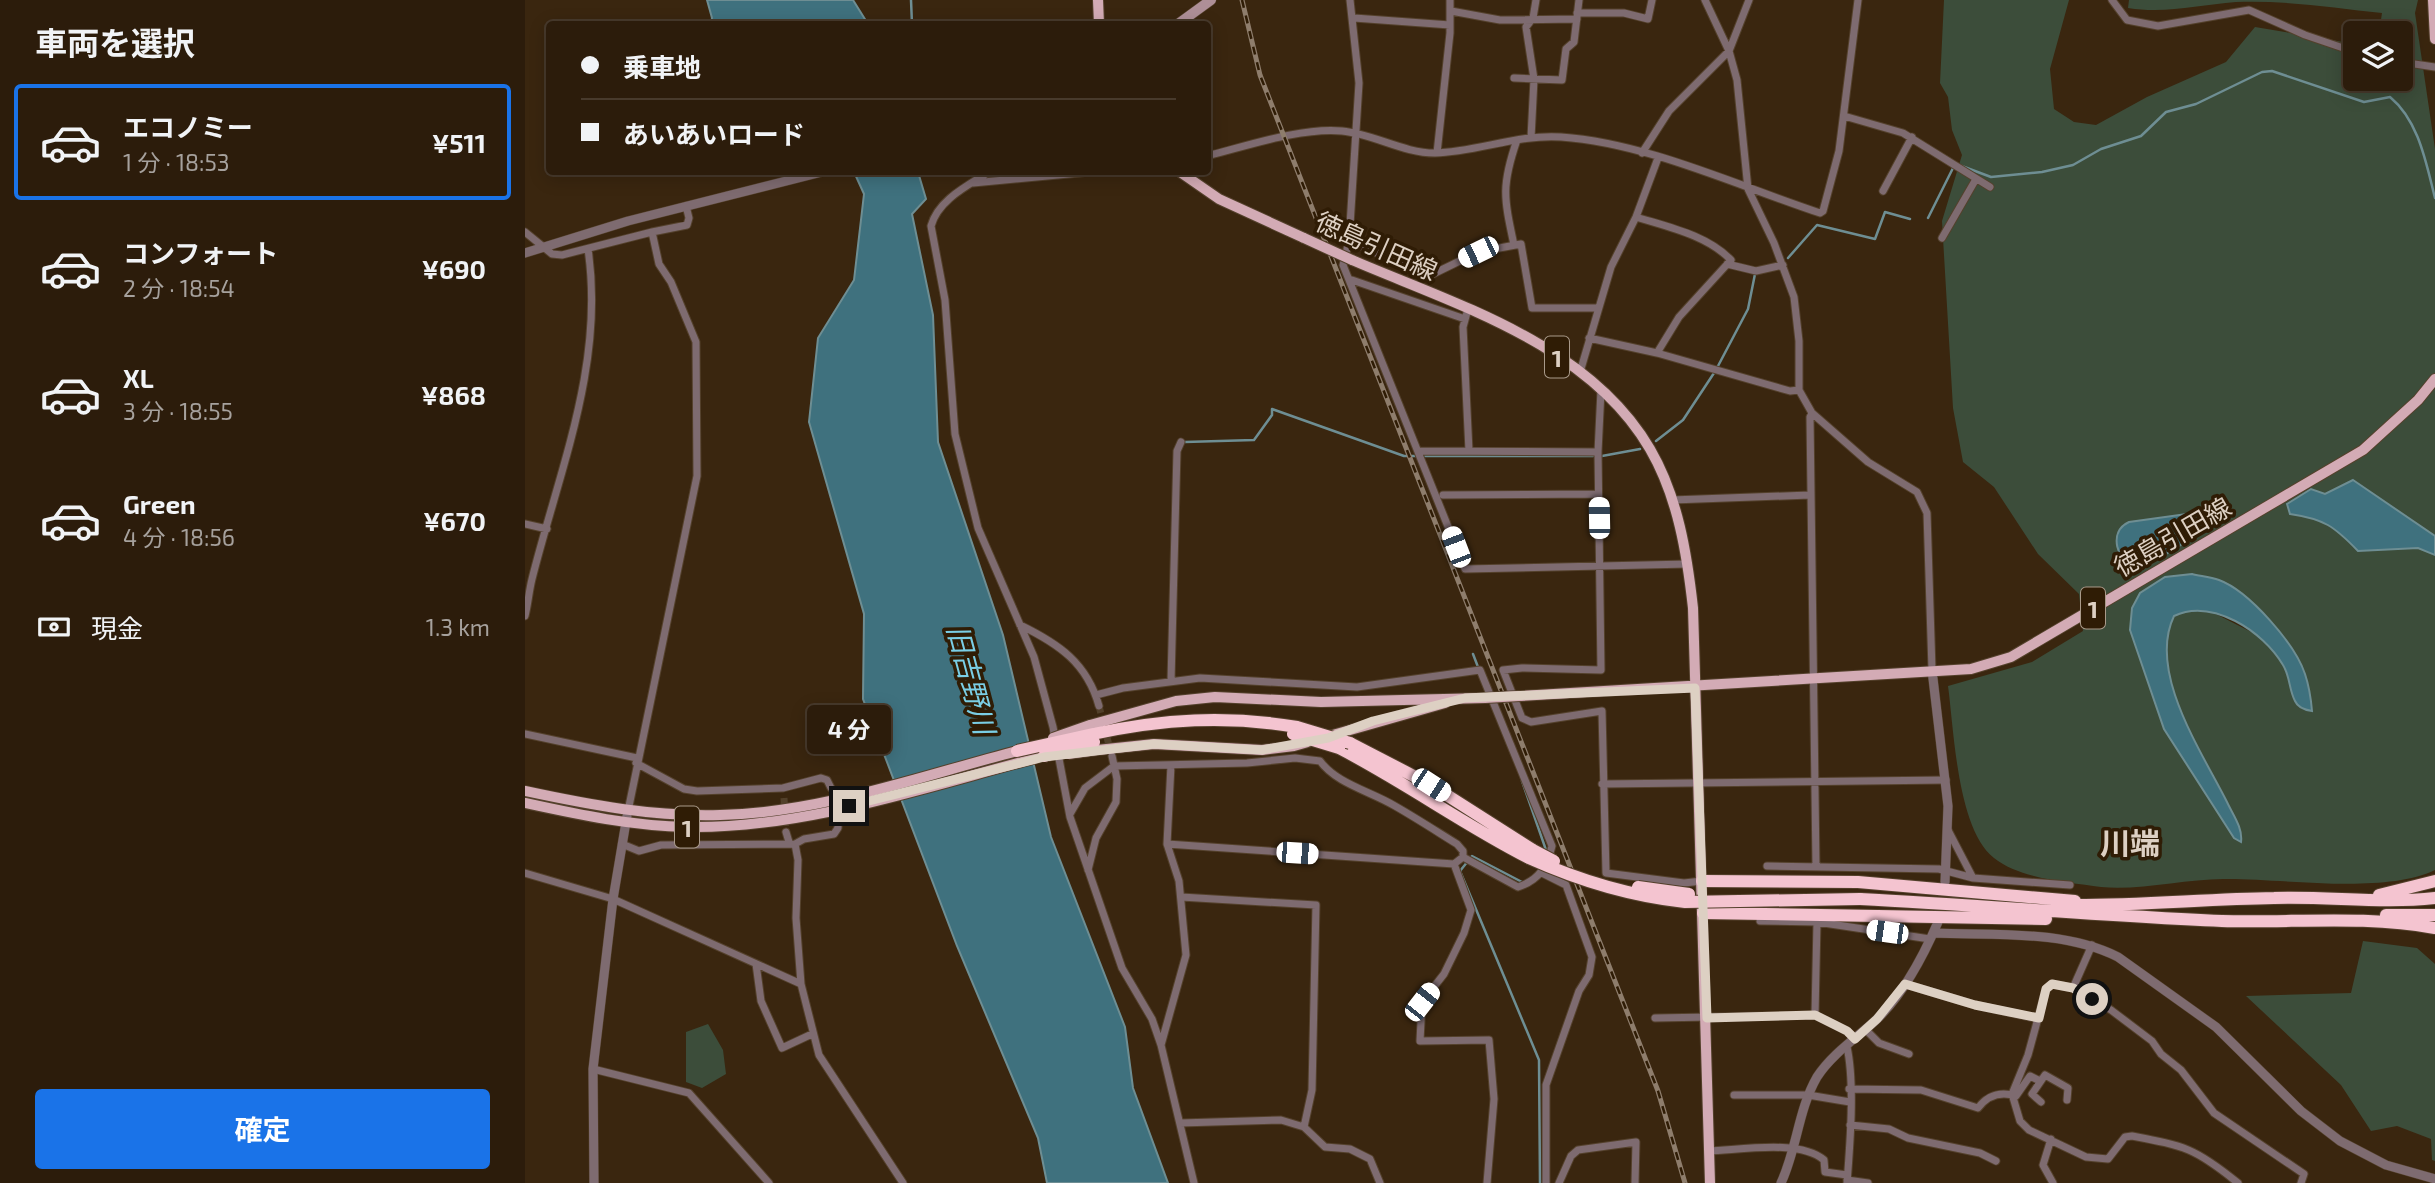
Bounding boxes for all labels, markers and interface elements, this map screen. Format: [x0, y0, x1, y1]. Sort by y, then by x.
map controls [2343, 21, 2413, 91]
button: layers [2343, 21, 2413, 91]
text: 車両を選択 [35, 23, 195, 61]
text: 乗車地 [623, 51, 701, 82]
icon: car [39, 111, 102, 174]
text: エコノミー [123, 111, 253, 142]
text: あいあいロード [623, 118, 805, 149]
text: ¥511 [432, 127, 486, 158]
text: 1 分 · 18:53 [123, 148, 230, 176]
street label: 徳島引田線 [1311, 204, 1443, 286]
car [1455, 233, 1502, 271]
icon: car [39, 237, 102, 300]
text: コンフォート [123, 237, 278, 268]
text: ¥690 [422, 253, 486, 284]
text: 2 分 · 18:54 [123, 274, 235, 302]
road number: 1 [1545, 336, 1569, 378]
text: XL [123, 362, 154, 393]
icon: car [39, 363, 102, 426]
text: ¥868 [421, 379, 486, 410]
text: 3 分 · 18:55 [123, 397, 233, 425]
text: Green [123, 488, 196, 519]
icon: car [39, 489, 102, 552]
street label: 徳島引田線 [2108, 490, 2236, 582]
car [1589, 497, 1610, 539]
text: ¥670 [423, 505, 486, 536]
text: 4 分 · 18:56 [123, 523, 235, 551]
car [1439, 524, 1474, 570]
road number: 1 [2081, 588, 2105, 628]
icon: cash [35, 608, 73, 646]
text: 現金 [91, 612, 143, 643]
text: 1.3 km [426, 613, 490, 641]
water label: 旧吉野川 [941, 621, 1004, 740]
callout: 4 分 [807, 704, 891, 754]
text: 4 分 [828, 715, 870, 743]
car [1408, 765, 1455, 805]
route end [833, 790, 865, 822]
road number: 1 [675, 806, 699, 848]
district label: 川端 [2100, 824, 2160, 860]
car [1276, 841, 1319, 865]
car [1865, 919, 1910, 945]
car [1401, 979, 1444, 1025]
route start [2076, 983, 2108, 1015]
button: 確定 [35, 1089, 490, 1169]

